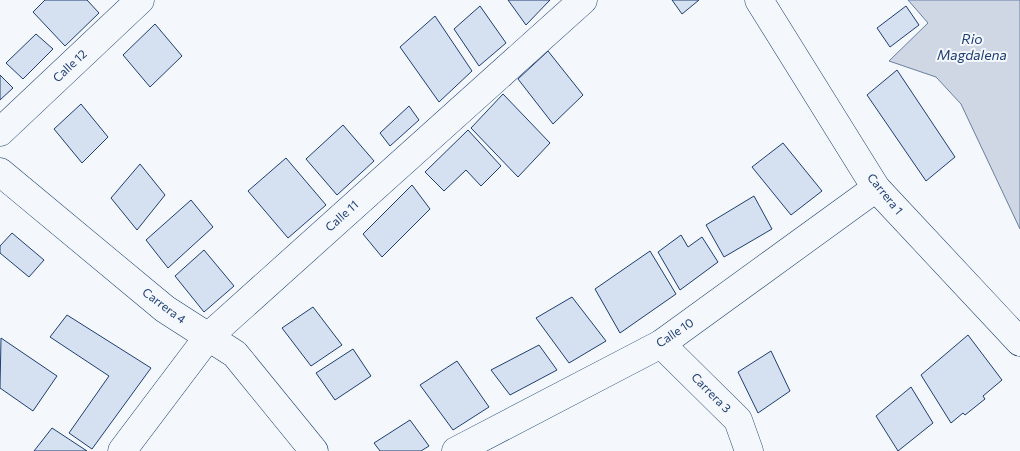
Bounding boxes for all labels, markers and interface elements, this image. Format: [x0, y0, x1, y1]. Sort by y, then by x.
water label: Rio Magdalena [937, 30, 1007, 63]
street label: Calle 12 [50, 46, 89, 84]
street label: Carrera 1 [865, 170, 907, 217]
street label: Calle 11 [322, 197, 361, 234]
street label: Carrera 4 [140, 284, 189, 326]
street label: Calle 10 [653, 314, 696, 350]
street label: Carrera 3 [689, 370, 735, 415]

